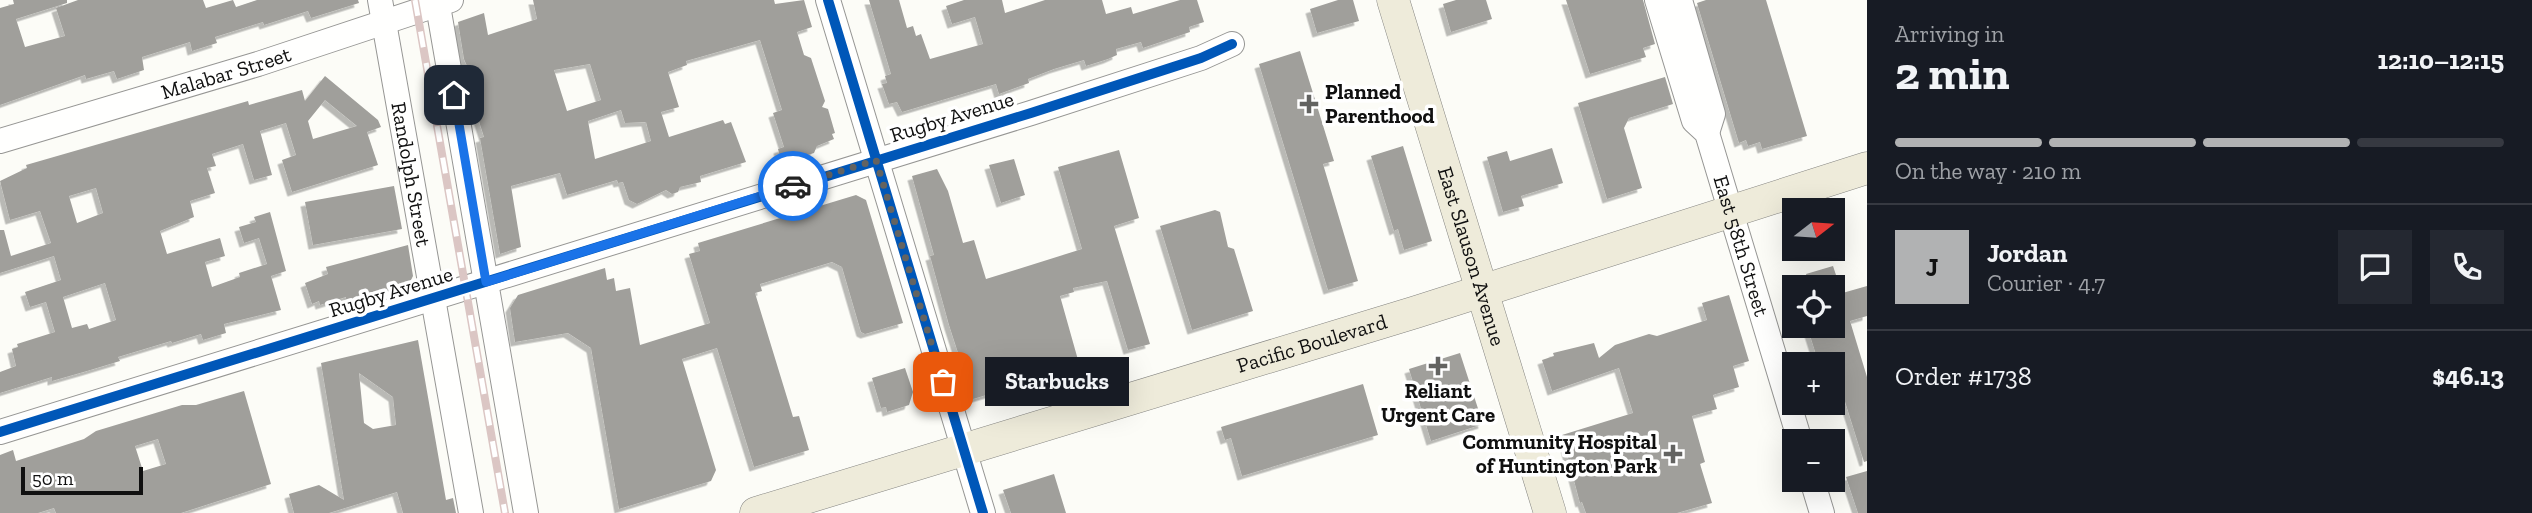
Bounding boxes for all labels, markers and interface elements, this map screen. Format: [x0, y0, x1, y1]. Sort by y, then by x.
text: Arriving in [1895, 20, 2004, 48]
street label: Malabar Street [158, 41, 294, 104]
text: 12:10–12:15 [2378, 44, 2504, 76]
text: 2 min [1895, 46, 2010, 101]
pin [424, 65, 484, 125]
icon: home [435, 76, 473, 114]
place label: Planned Parenthood [1325, 79, 1434, 128]
street label: Rugby Avenue [887, 86, 1017, 147]
marker: Planned Parenthood [1299, 94, 1319, 114]
street label: Randolph Street [386, 100, 437, 249]
courier [758, 151, 828, 221]
text: On the way · 210 m [1895, 157, 2081, 185]
street label: East Slauson Avenue [1433, 164, 1511, 349]
icon: car [774, 167, 812, 205]
street label: East 58th Street [1708, 172, 1775, 319]
north arrow [1782, 198, 1844, 261]
map controls [1782, 198, 1845, 492]
button: chat [2338, 230, 2412, 304]
button: phone [2430, 230, 2504, 304]
text: Jordan [1987, 237, 2067, 269]
text: J [1926, 251, 1938, 283]
street label: Rugby Avenue [326, 261, 456, 322]
text: Courier · 4.7 [1987, 269, 2105, 297]
button: locate [1782, 275, 1845, 338]
street label: Pacific Boulevard [1234, 308, 1390, 378]
pin [913, 352, 973, 412]
button: + [1782, 352, 1845, 415]
marker: Reliant Urgent Care [1428, 356, 1448, 376]
callout: Starbucks [985, 358, 1128, 406]
text: Order #1738 [1895, 360, 2032, 392]
text: $46.13 [2432, 360, 2504, 392]
icon: bag [924, 363, 962, 401]
text: Starbucks [1005, 367, 1109, 395]
place label: Reliant Urgent Care [1381, 378, 1495, 427]
place label: Community Hospital of Huntington Park [1462, 429, 1657, 478]
button: − [1782, 429, 1845, 492]
marker: Community Hospital of Huntington Park [1663, 444, 1683, 464]
scale bar [21, 464, 144, 496]
text: 50 m [32, 467, 73, 490]

